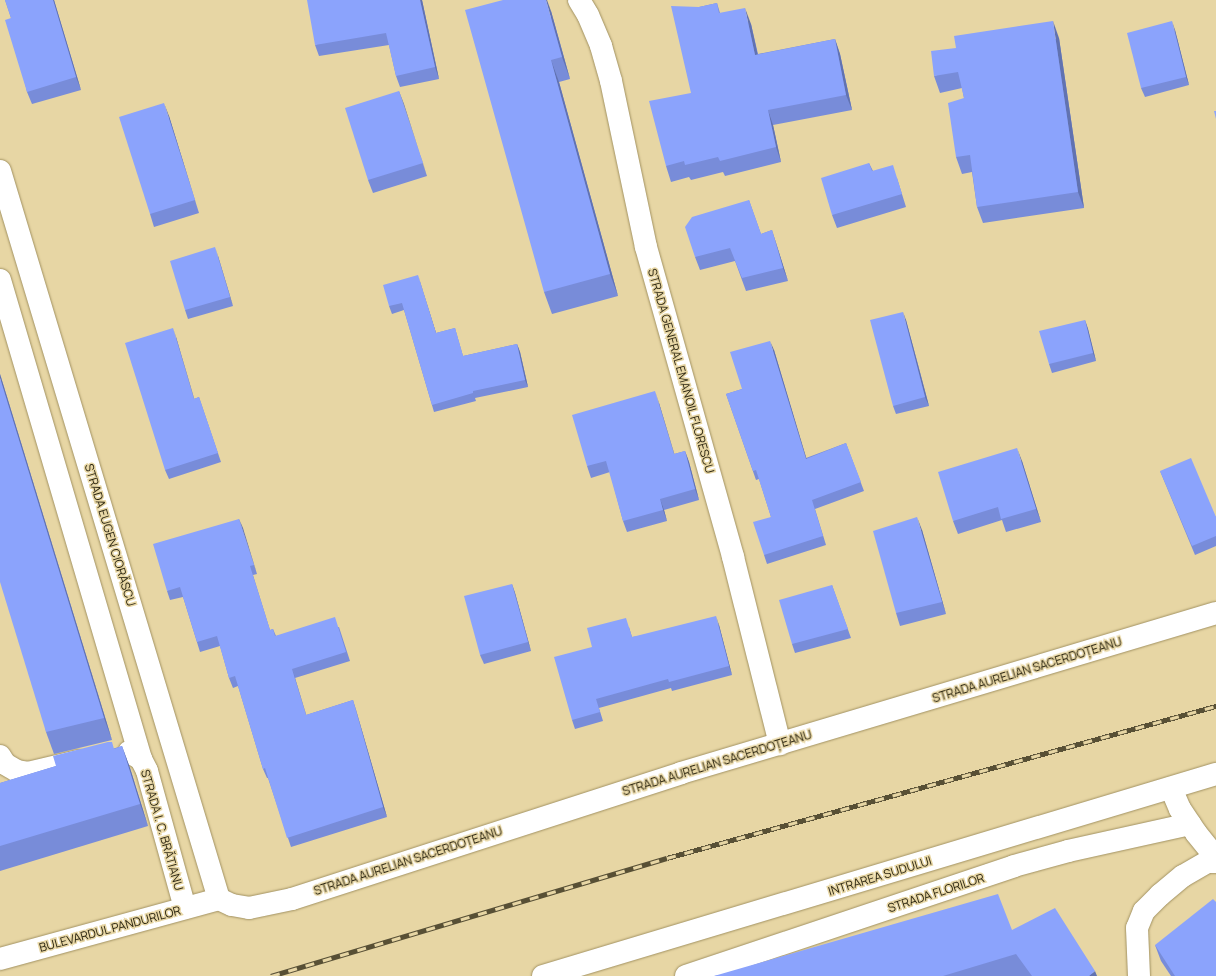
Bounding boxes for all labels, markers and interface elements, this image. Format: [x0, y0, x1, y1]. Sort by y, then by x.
street label: STRADA GENERAL EMANOIL FLORESCU [645, 266, 717, 476]
street label: STRADA EUGEN CIORĂSCU [81, 462, 139, 608]
street label: STRADA AURELIAN SACERDOȚEANU [931, 634, 1123, 706]
street label: STRADA AURELIAN SACERDOȚEANU [621, 727, 813, 799]
street label: STRADA I. C. BRĂTIANU [138, 768, 186, 892]
street label: STRADA AURELIAN SACERDOȚEANU [312, 824, 504, 898]
street label: INTRAREA SUDULUI [827, 853, 933, 899]
street label: STRADA FLORILOR [886, 871, 986, 915]
street label: BULEVARDUL PANDURILOR [37, 903, 183, 955]

